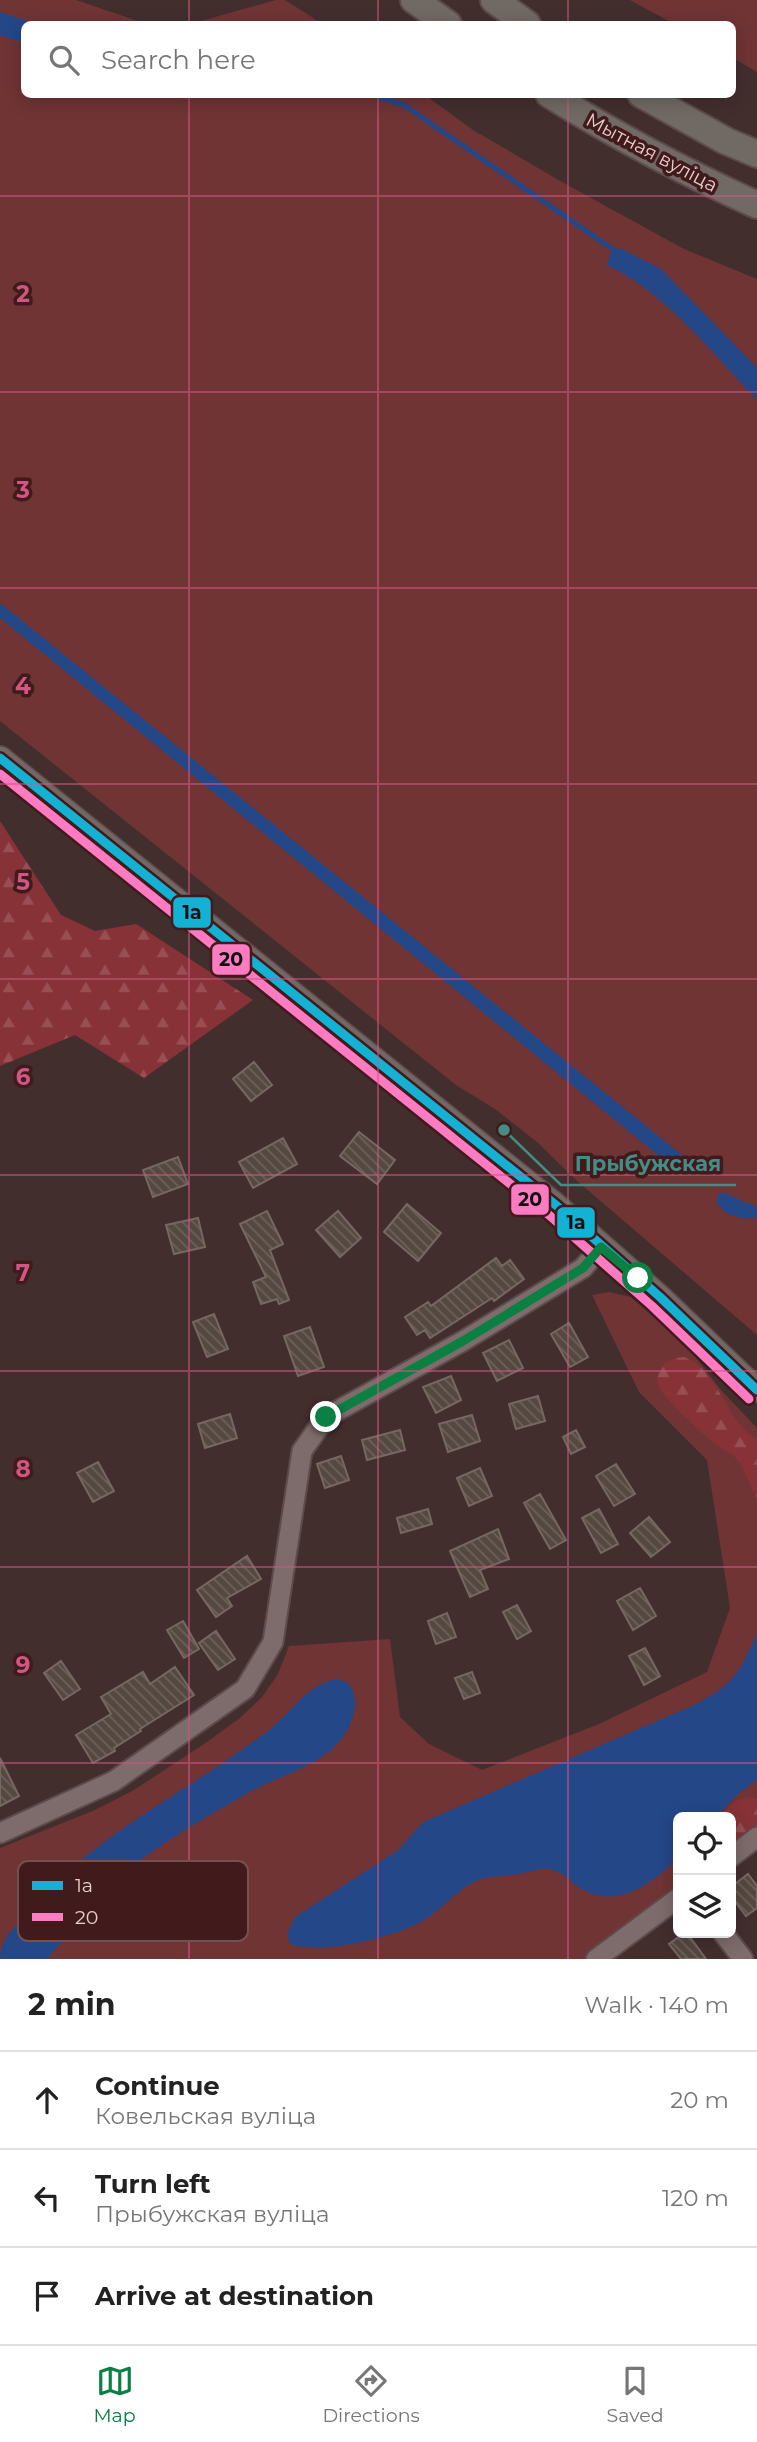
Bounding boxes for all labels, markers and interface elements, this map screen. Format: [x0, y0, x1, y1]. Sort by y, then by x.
search box [21, 21, 736, 98]
icon: search [45, 41, 83, 79]
text: Search here [101, 44, 256, 76]
street label: Мытная вуліца [582, 108, 721, 197]
text: 2 [16, 280, 30, 308]
text: 3 [15, 476, 30, 504]
text: 4 [15, 672, 31, 700]
text: 5 [16, 868, 30, 896]
line badge: 1а [172, 896, 212, 929]
text: 1а [183, 901, 201, 924]
line badge: 20 [211, 943, 251, 976]
text: 20 [219, 948, 243, 971]
text: 6 [16, 1063, 31, 1091]
callout: Прыбужская [561, 1143, 736, 1185]
text: Прыбужская [575, 1151, 721, 1176]
line badge: 20 [510, 1183, 550, 1216]
text: 20 [518, 1188, 542, 1211]
line badge: 1а [556, 1206, 596, 1239]
text: 1а [567, 1211, 585, 1234]
text: 7 [16, 1259, 30, 1287]
route start [622, 1262, 653, 1293]
route end [310, 1401, 341, 1432]
text: 8 [15, 1455, 31, 1483]
text: 9 [16, 1651, 30, 1679]
map controls [673, 1812, 736, 1938]
button: locate [673, 1812, 736, 1875]
legend [18, 1861, 248, 1941]
text: 1а [75, 1874, 93, 1897]
button: layers [673, 1875, 736, 1938]
text: 20 [75, 1906, 98, 1929]
text: 2 min [28, 1986, 115, 2023]
text: Walk · 140 m [584, 1991, 729, 2019]
text: Continue [95, 2070, 220, 2102]
icon: ahead [28, 2081, 66, 2119]
text: 20 m [670, 2086, 729, 2114]
text: Ковельская вуліца [95, 2102, 316, 2130]
text: Turn left [95, 2168, 211, 2200]
icon: left [28, 2179, 66, 2217]
text: 120 m [662, 2184, 729, 2212]
text: Прыбужская вуліца [95, 2200, 329, 2228]
icon: arrive [28, 2277, 66, 2315]
text: Arrive at destination [95, 2280, 374, 2312]
tab: Map [93, 2362, 136, 2427]
tab: Directions [322, 2362, 420, 2427]
tab: Saved [607, 2362, 664, 2427]

